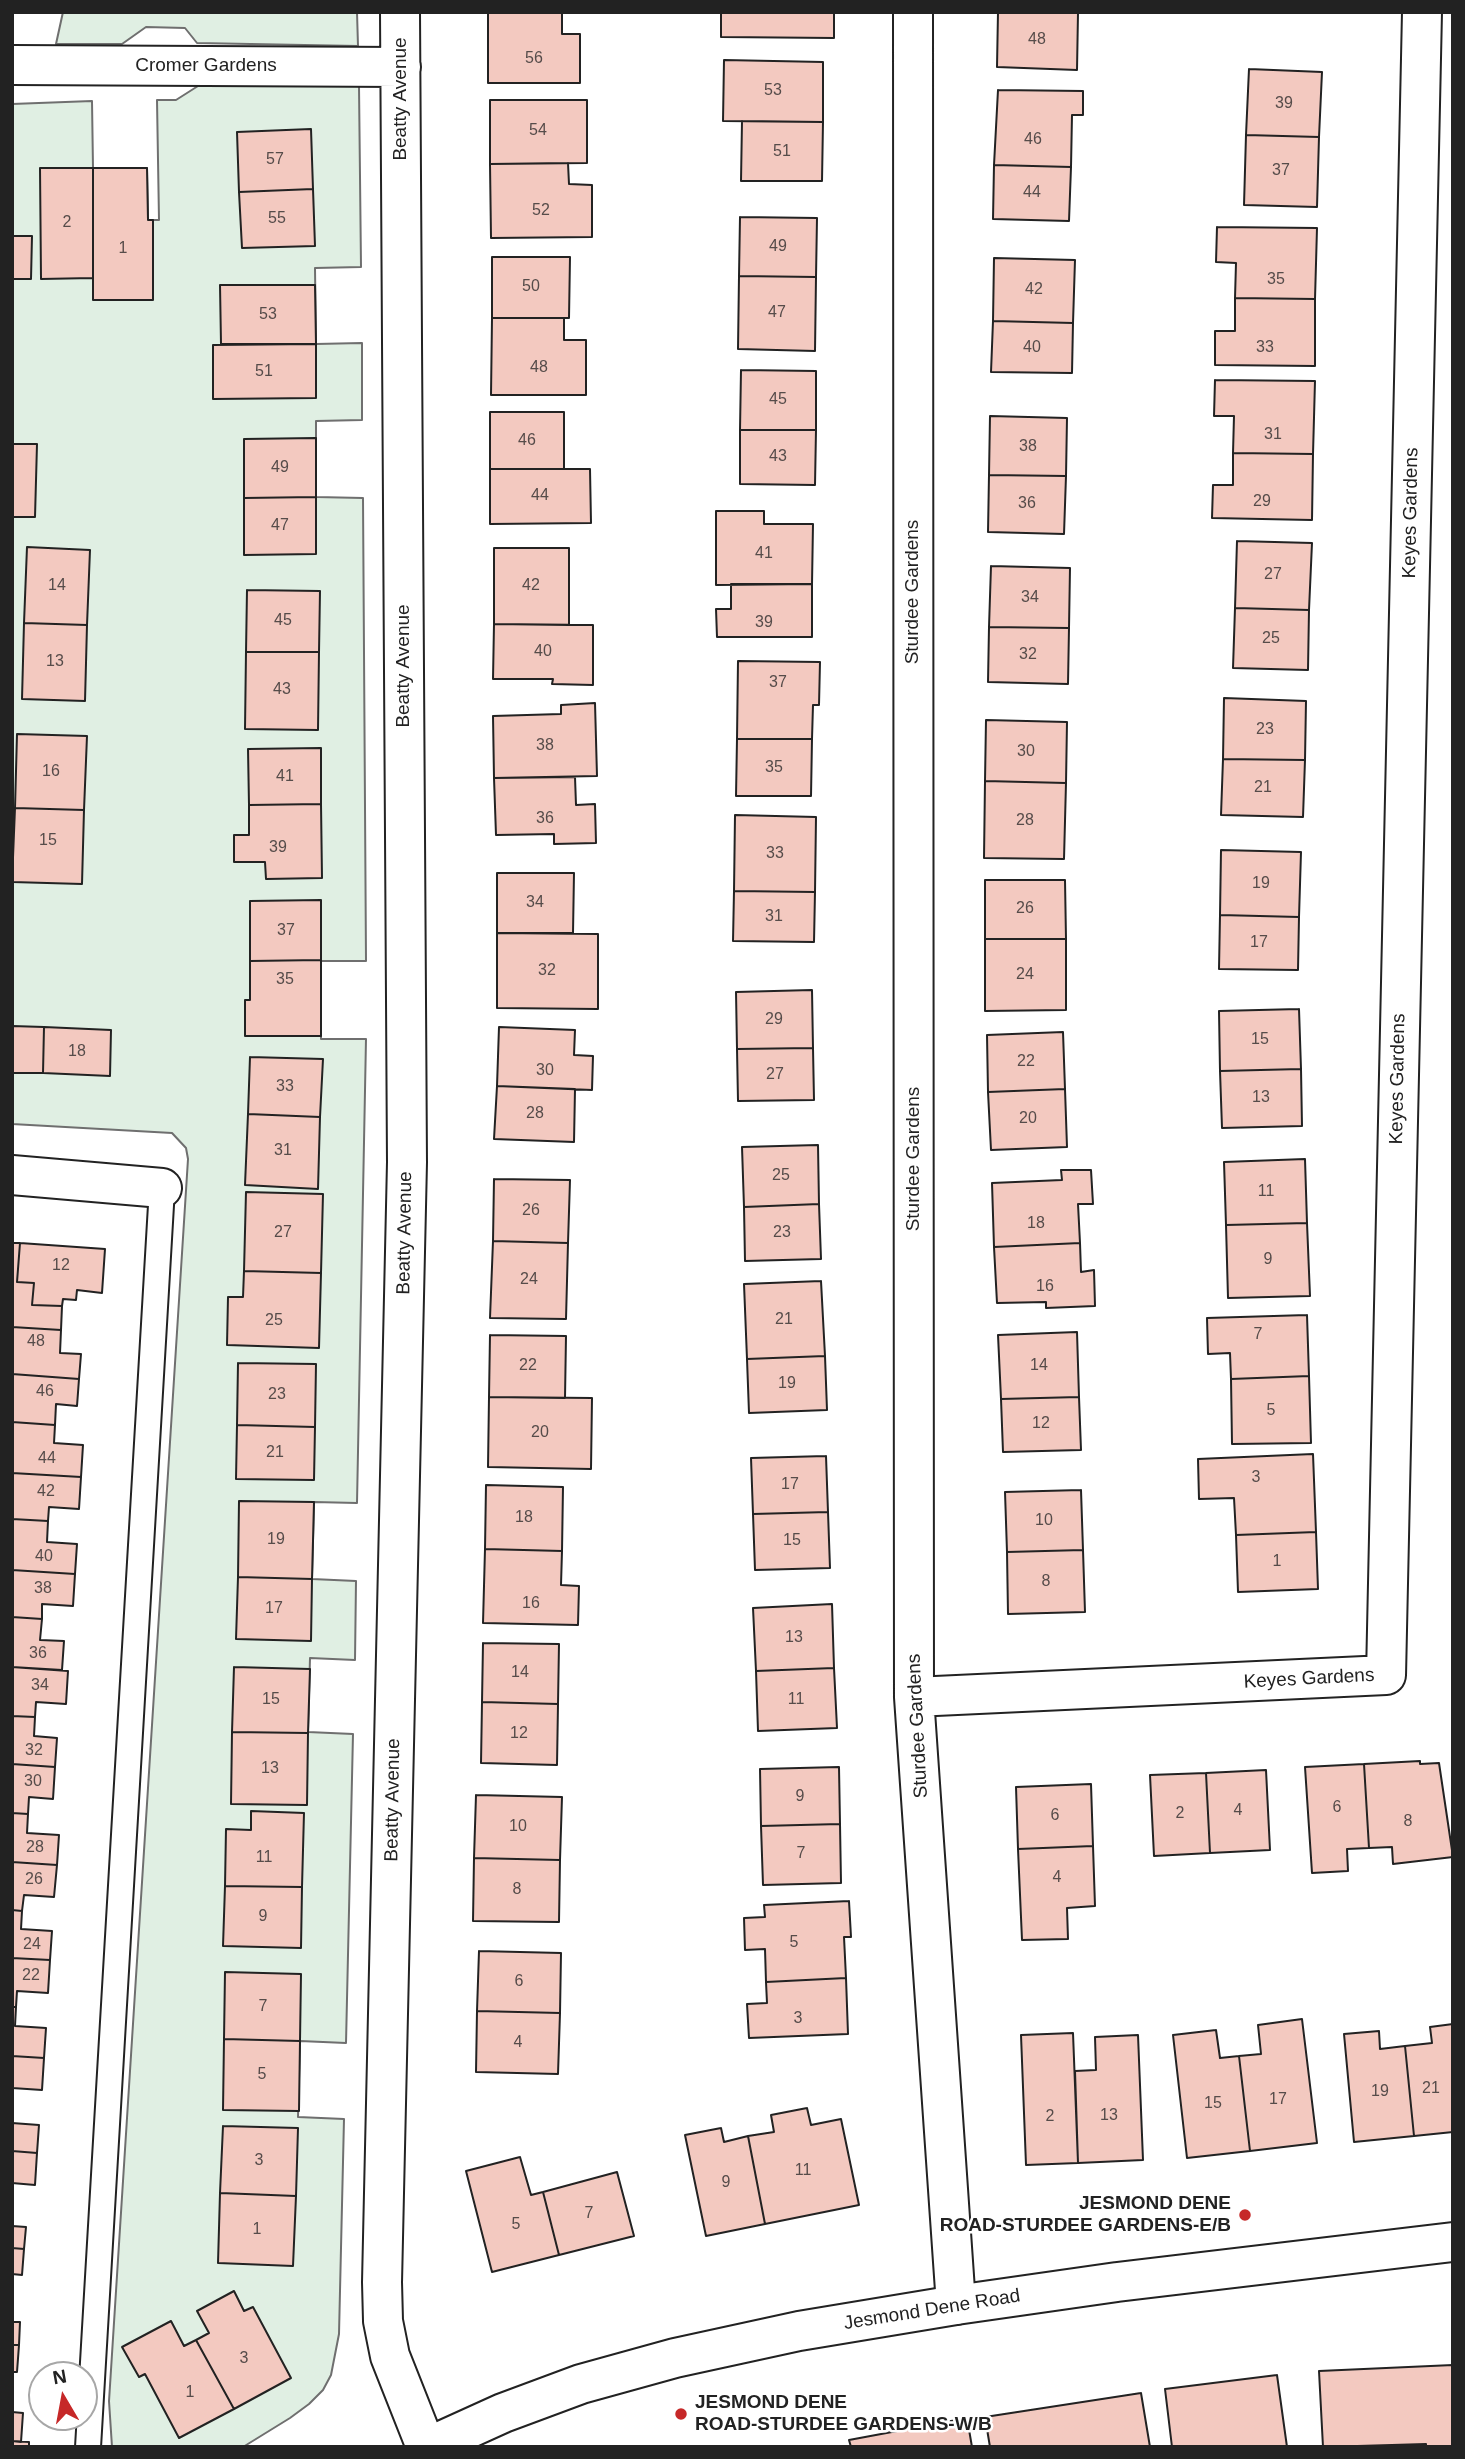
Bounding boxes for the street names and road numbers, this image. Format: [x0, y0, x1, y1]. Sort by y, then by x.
street label: Beatty Avenue [390, 37, 412, 161]
street label: Cromer Gardens [135, 55, 277, 77]
street label: Keyes Gardens [1398, 447, 1424, 579]
street label: Sturdee Gardens [902, 520, 924, 664]
street label: Beatty Avenue [393, 604, 415, 728]
street label: Keyes Gardens [1385, 1013, 1411, 1145]
street label: Sturdee Gardens [903, 1087, 925, 1231]
street label: Beatty Avenue [393, 1171, 417, 1295]
street label: Sturdee Gardens [903, 1653, 933, 1799]
street label: Keyes Gardens [1243, 1664, 1375, 1694]
street label: Beatty Avenue [381, 1738, 405, 1862]
street label: Jesmond Dene Road [842, 2285, 1022, 2335]

